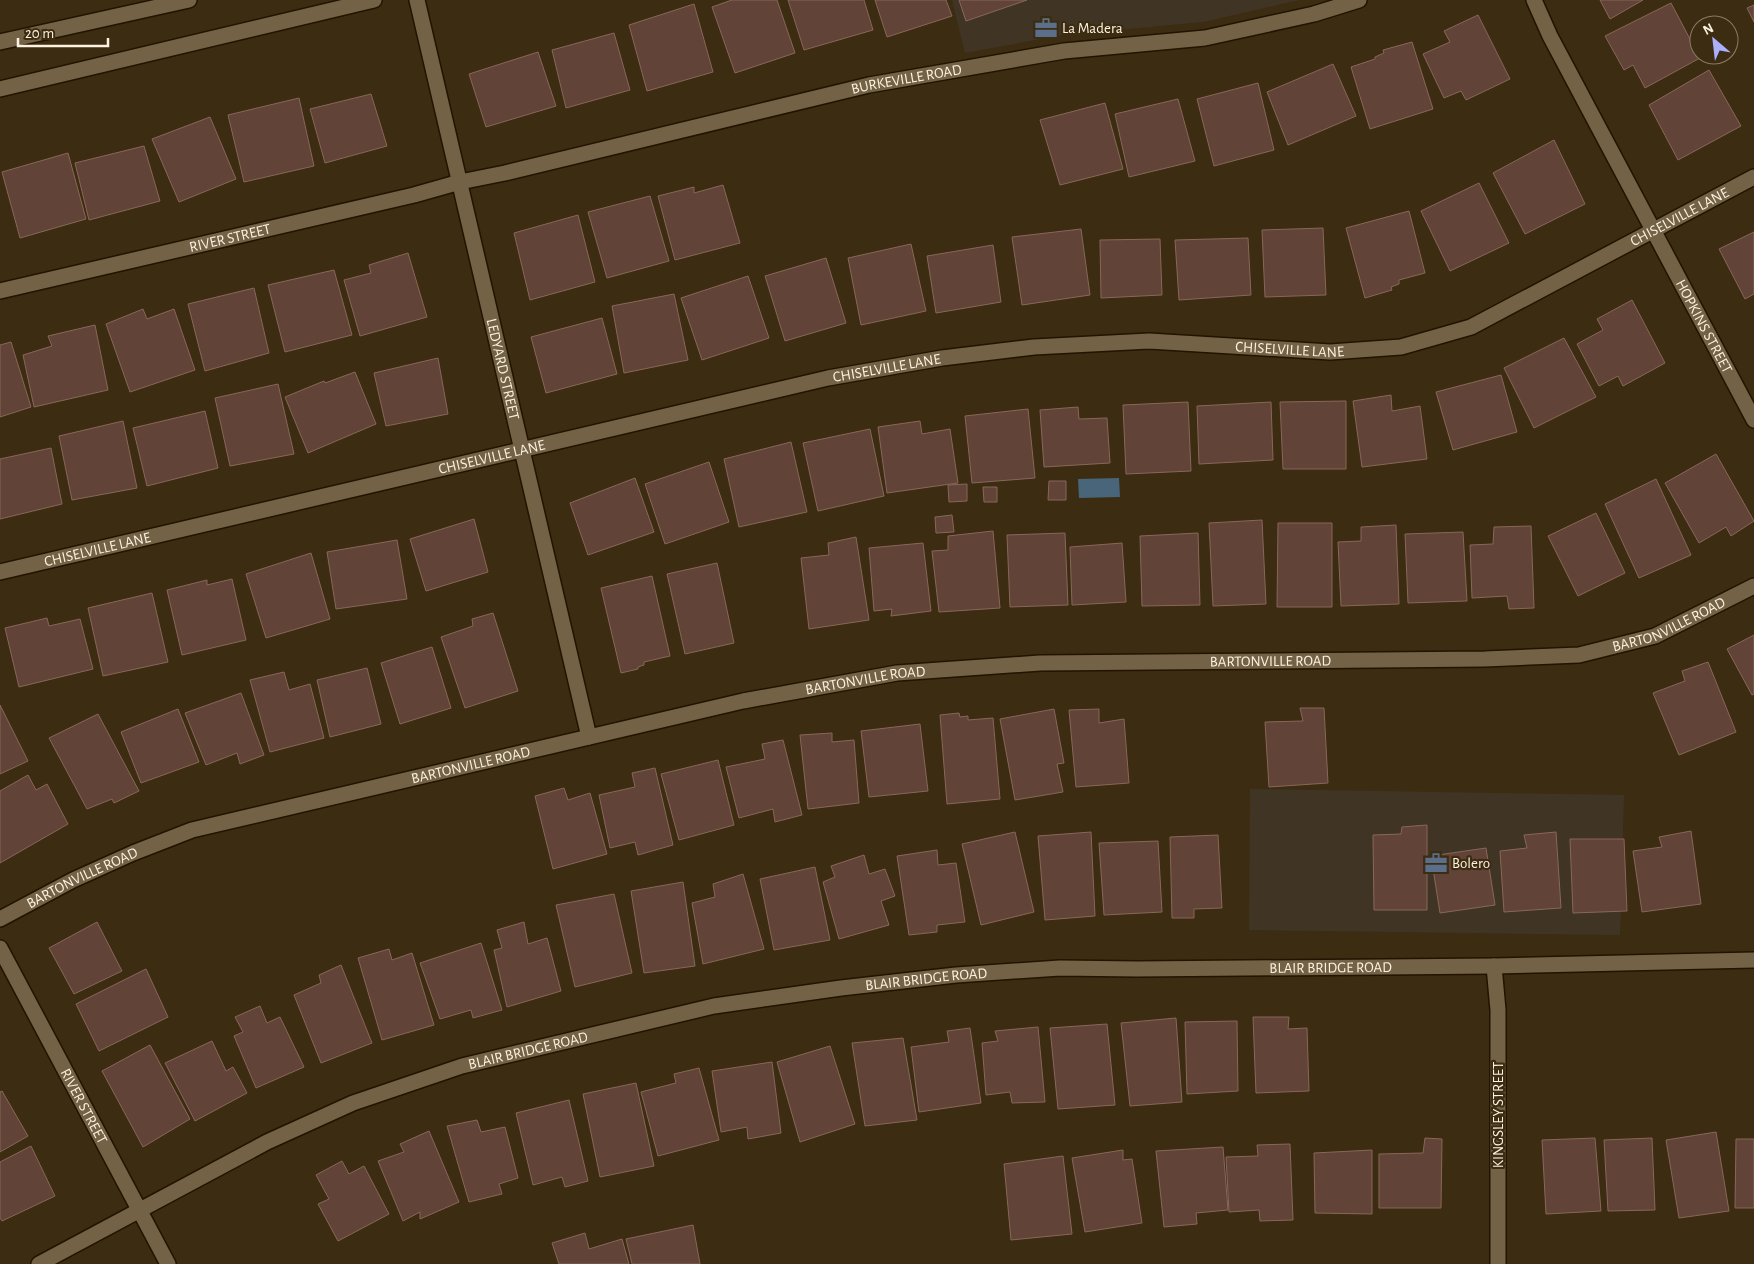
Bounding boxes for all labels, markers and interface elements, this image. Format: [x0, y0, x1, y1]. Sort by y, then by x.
scale bar [18, 15, 108, 47]
office icon: La Madera [1033, 15, 1059, 41]
north arrow [1689, 15, 1739, 65]
place label: La Madera [1062, 21, 1123, 36]
text: N [1701, 21, 1716, 38]
text: 20 m [25, 26, 54, 41]
street label: BURKEVILLE ROAD [850, 62, 963, 97]
street label: CHISELVILLE LANE [1628, 185, 1731, 249]
street label: RIVER STREET [188, 221, 273, 255]
street label: HOPKINS STREET [1673, 277, 1735, 376]
street label: LEDYARD STREET [484, 317, 522, 422]
street label: CHISELVILLE LANE [1235, 339, 1345, 360]
street label: CHISELVILLE LANE [832, 351, 942, 385]
street label: CHISELVILLE LANE [437, 438, 547, 477]
street label: CHISELVILLE LANE [43, 530, 152, 569]
street label: BARTONVILLE ROAD [1611, 595, 1728, 654]
street label: BARTONVILLE ROAD [1210, 653, 1331, 669]
street label: BARTONVILLE ROAD [804, 664, 926, 698]
street label: BARTONVILLE ROAD [410, 744, 532, 786]
street label: BARTONVILLE ROAD [24, 845, 140, 911]
office icon: Bolero [1423, 850, 1449, 876]
place label: Bolero [1452, 856, 1490, 871]
street label: BLAIR BRIDGE ROAD [1269, 960, 1392, 976]
street label: BLAIR BRIDGE ROAD [864, 966, 988, 993]
street label: BLAIR BRIDGE ROAD [467, 1029, 590, 1072]
street label: KINGSLEY STREET [1491, 1061, 1506, 1168]
street label: RIVER STREET [57, 1066, 110, 1147]

